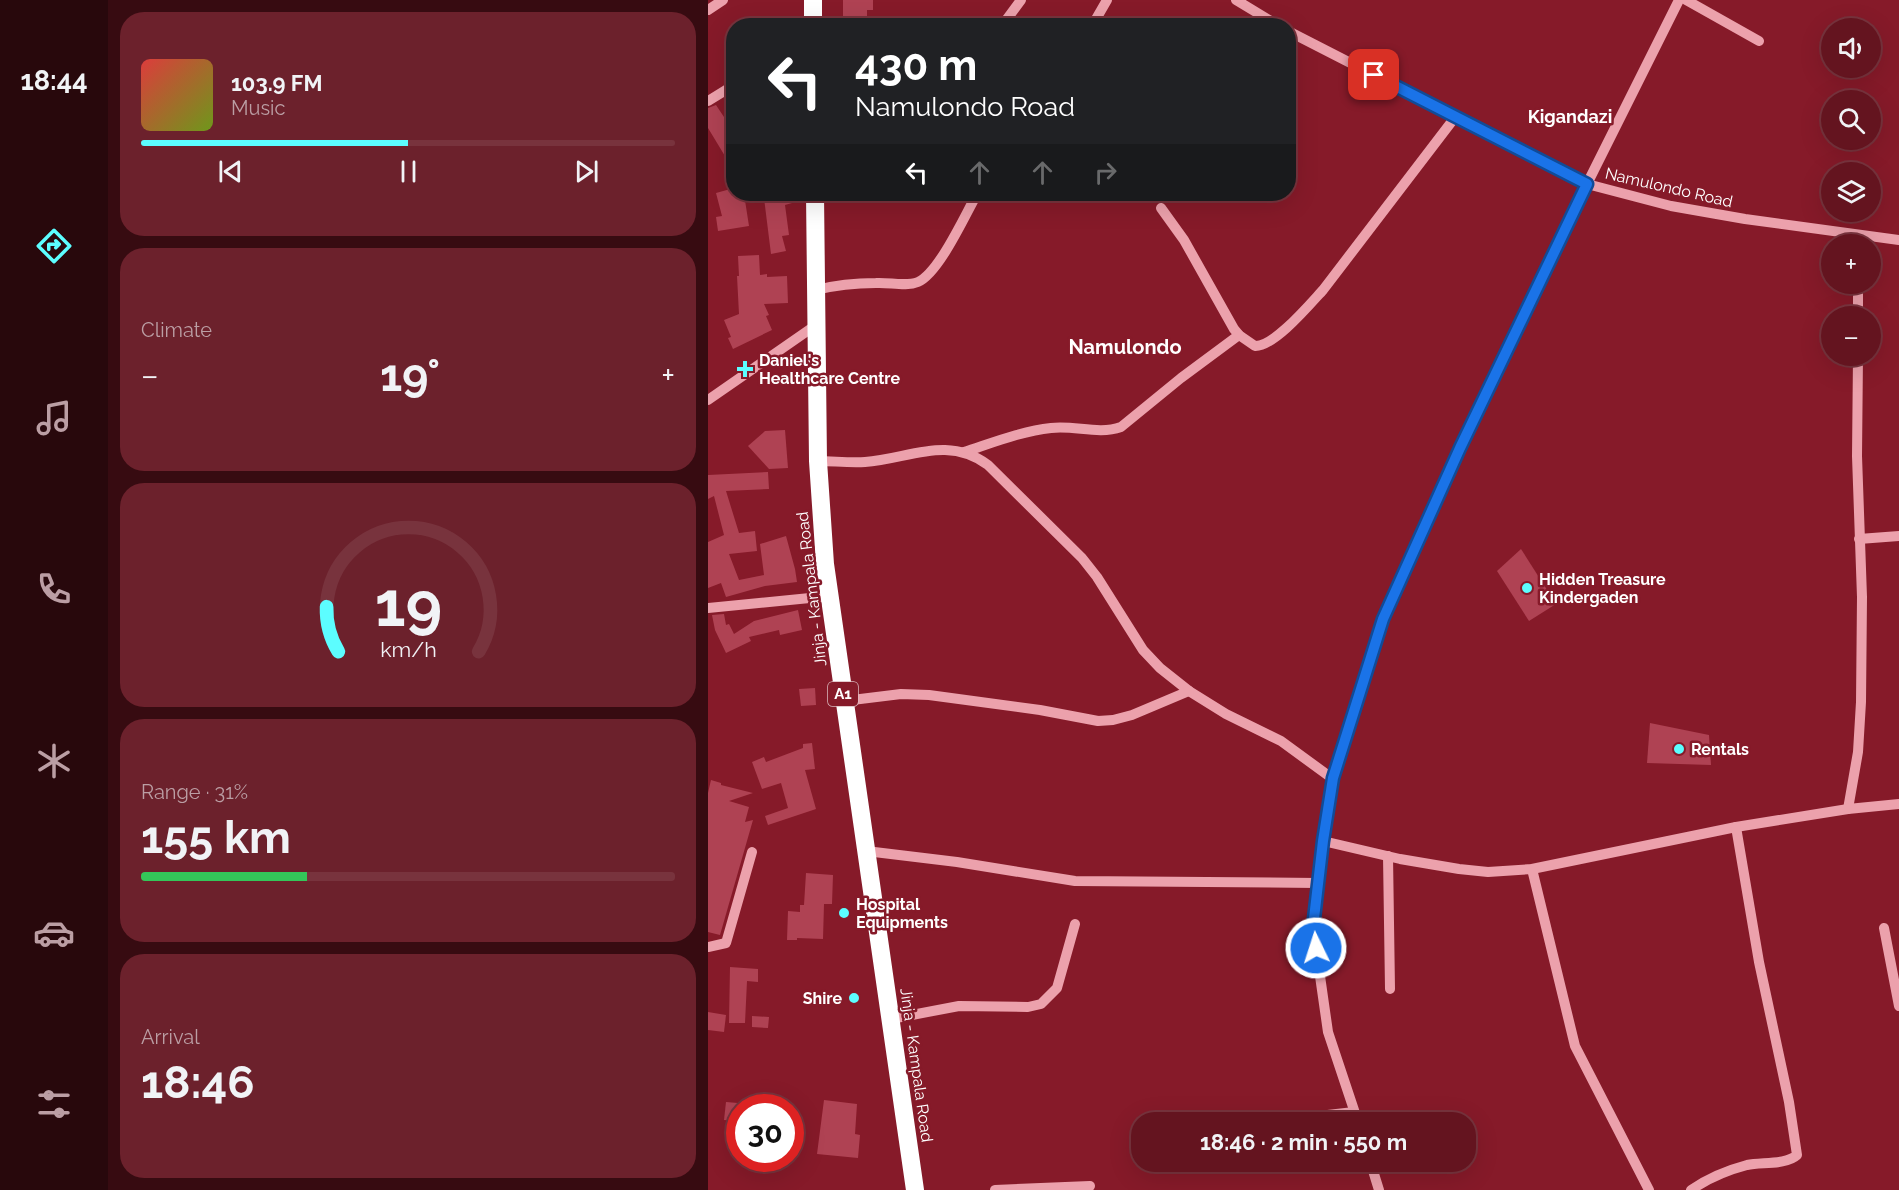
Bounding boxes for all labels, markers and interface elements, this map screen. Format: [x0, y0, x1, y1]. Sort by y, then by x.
map controls [1821, 18, 1881, 366]
button: sound [1821, 18, 1881, 78]
text: 430 m [855, 41, 977, 90]
icon: left [756, 42, 834, 120]
pin [1348, 49, 1399, 100]
icon: arrive [1357, 58, 1390, 91]
text: 18:44 [20, 65, 88, 96]
text: 103.9 FM [231, 70, 323, 96]
button: search [1821, 90, 1881, 150]
text: Namulondo Road [855, 91, 1075, 122]
text: Music [231, 96, 285, 120]
district label: Kigandazi [1528, 106, 1612, 127]
icon: previous [214, 155, 247, 188]
icon: pause [392, 155, 425, 188]
icon: next [570, 155, 603, 188]
icon: left [900, 156, 933, 189]
icon: ahead [963, 156, 996, 189]
icon: ahead [1026, 156, 1059, 189]
icon: right [1089, 156, 1122, 189]
button: layers [1821, 162, 1881, 222]
street label: Namulondo Road [1603, 164, 1735, 211]
icon: directions [33, 225, 75, 267]
button: + [1821, 234, 1881, 294]
button: − [1821, 306, 1881, 366]
text: Climate [141, 318, 212, 342]
district label: Namulondo [1068, 335, 1182, 359]
text: 19° [380, 349, 440, 402]
place label: Daniel's Healthcare Centre [759, 351, 900, 388]
text: − [141, 356, 159, 395]
text: + [661, 356, 675, 395]
marker: Daniel's Healthcare Centre [736, 360, 754, 378]
icon: music [33, 397, 75, 439]
street label: Jinja - Kampala Road [793, 511, 830, 667]
text: 19 [374, 567, 442, 641]
icon: phone [33, 568, 75, 610]
place label: Hidden Treasure Kindergaden [1539, 570, 1666, 607]
marker: Hidden Treasure Kindergaden [1520, 581, 1534, 595]
text: km/h [380, 637, 436, 662]
road number: A1 [828, 682, 858, 706]
icon: climate [33, 740, 75, 782]
place label: Rentals [1691, 740, 1749, 759]
marker: Rentals [1672, 742, 1686, 756]
text: Range · 31% [141, 780, 248, 804]
text: 155 km [141, 811, 291, 864]
place label: Hospital Equipments [856, 895, 948, 932]
marker: Hospital Equipments [837, 906, 851, 920]
icon: car [33, 912, 75, 954]
position arrow [1284, 916, 1348, 980]
street label: Jinja - Kampala Road [896, 987, 937, 1143]
place label: Shire [803, 989, 842, 1008]
marker: Shire [847, 991, 861, 1005]
text: Arrival [141, 1025, 200, 1049]
text: 18:46 [141, 1056, 255, 1109]
icon: filters [33, 1083, 75, 1125]
speed limit sign: 30 [726, 1094, 804, 1172]
text: 18:46 · 2 min · 550 m [1200, 1129, 1407, 1155]

